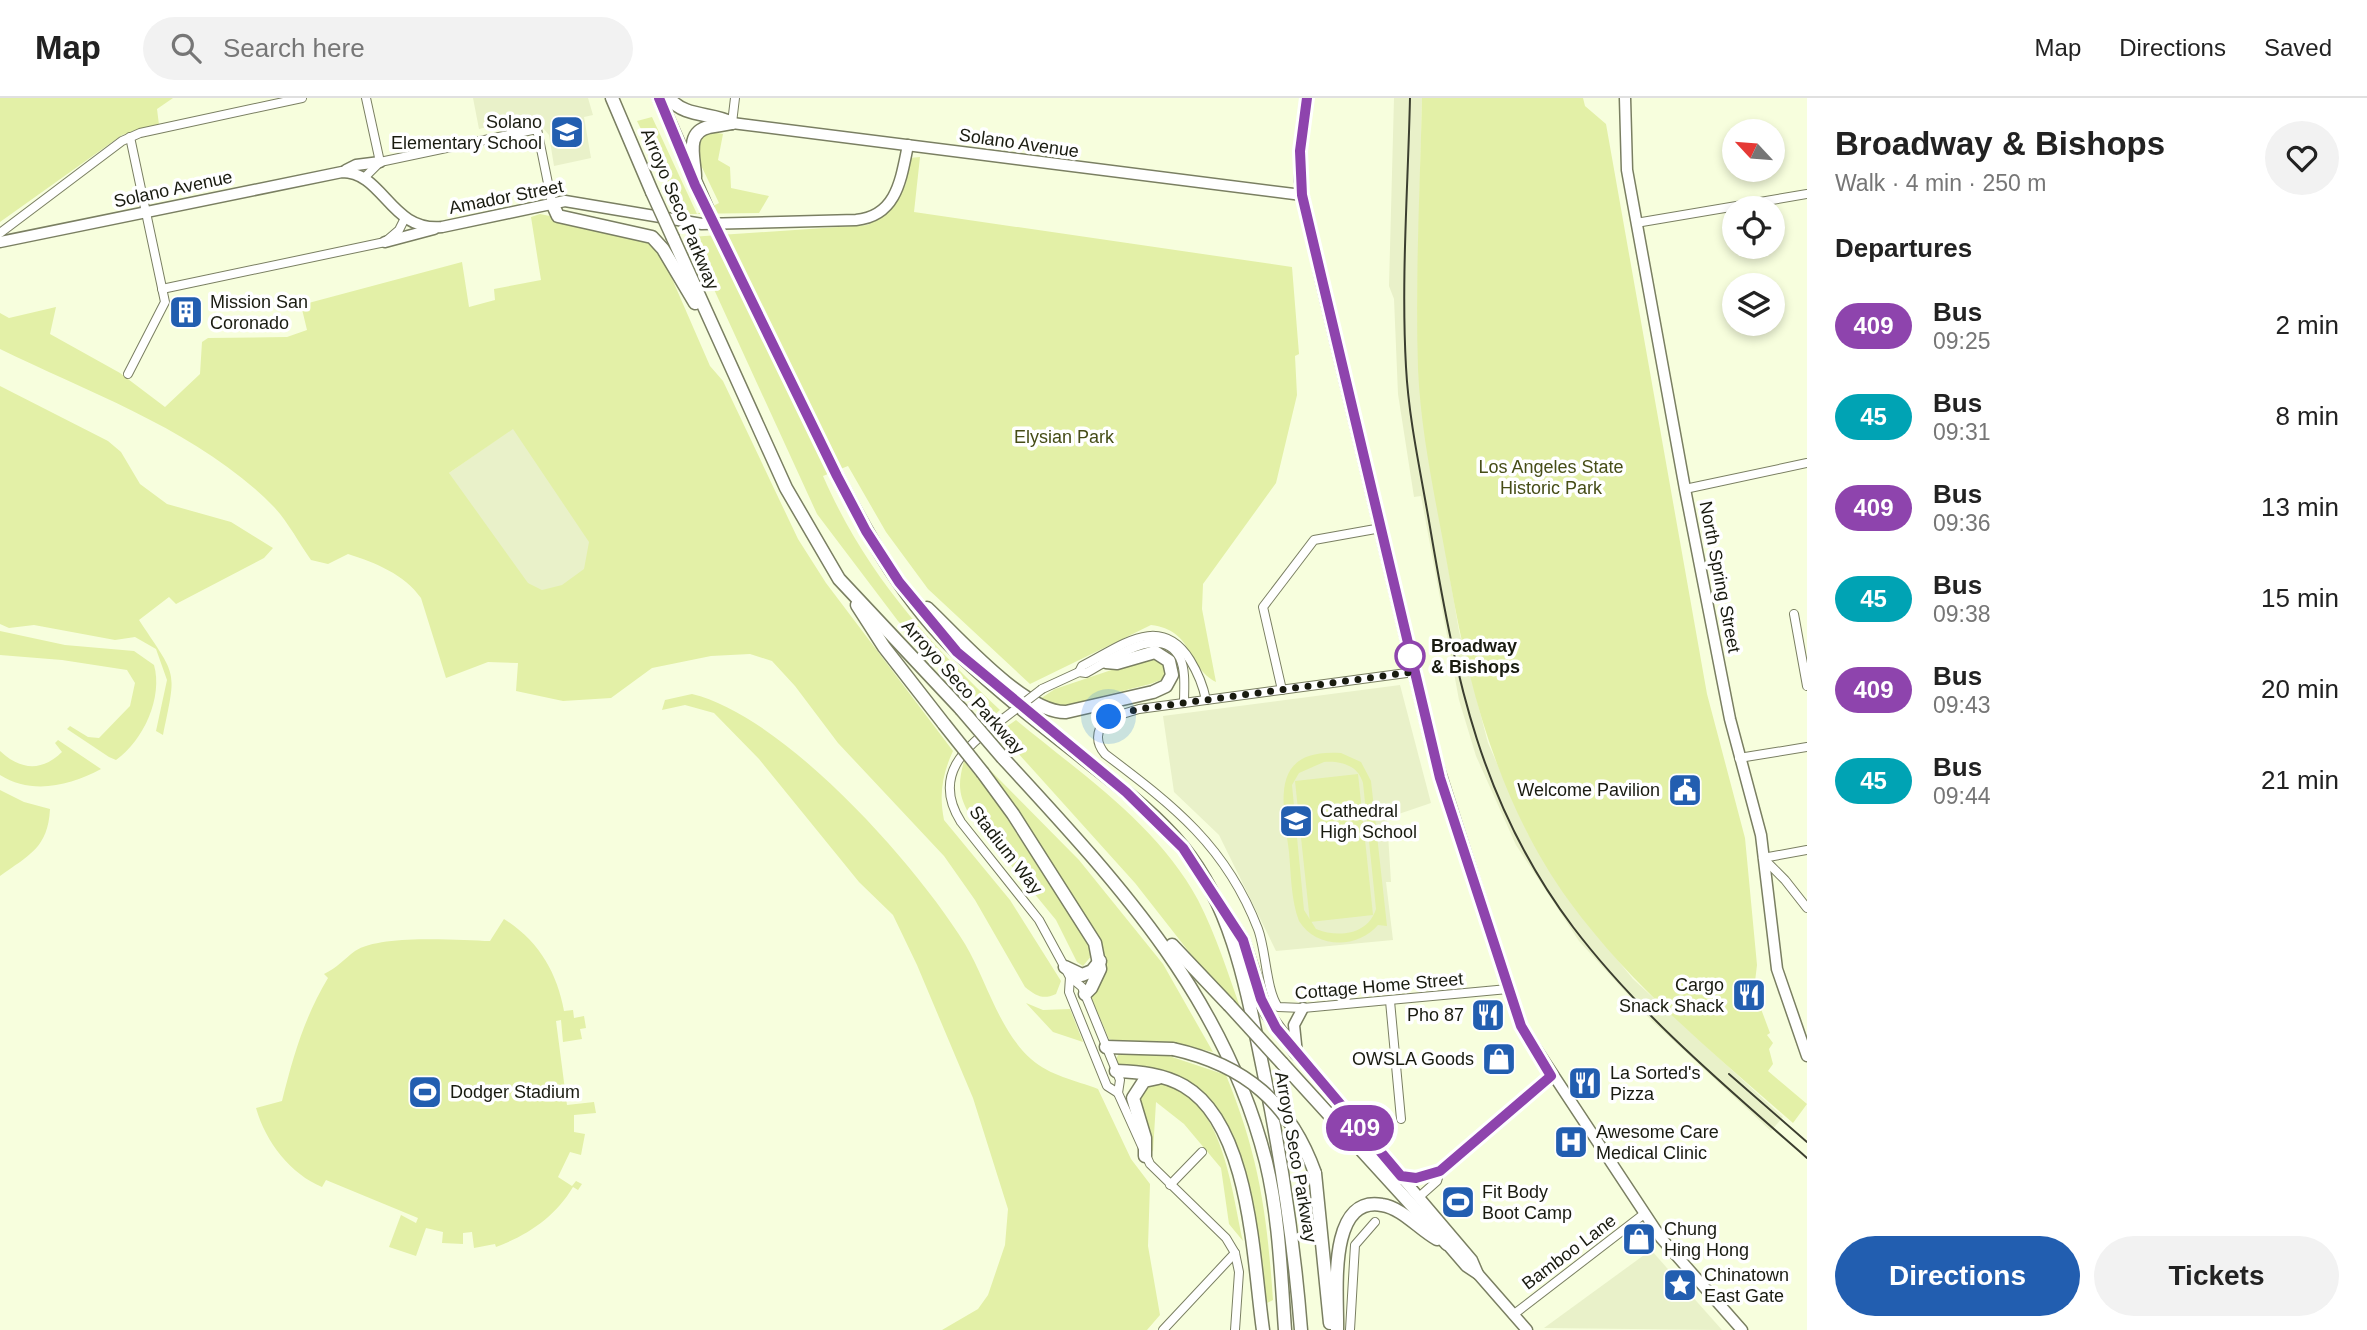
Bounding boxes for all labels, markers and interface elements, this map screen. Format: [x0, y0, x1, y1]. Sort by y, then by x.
search box [143, 17, 633, 80]
text: Map [35, 29, 101, 66]
icon: search [167, 29, 205, 67]
text: Search here [223, 33, 365, 63]
text: Map [2035, 34, 2081, 61]
text: Directions [2119, 34, 2226, 61]
text: Saved [2264, 34, 2332, 61]
place label: Solano Elementary School [391, 112, 542, 153]
school or university icon: Solano Elementary School [548, 113, 586, 151]
north arrow [1722, 119, 1785, 182]
map controls [1722, 119, 1785, 336]
button: heart [2265, 121, 2339, 195]
street label: Arroyo Seco Parkway [637, 125, 723, 293]
street label: Solano Avenue [958, 125, 1080, 161]
text: Broadway & Bishops [1835, 125, 2165, 162]
street label: Solano Avenue [112, 167, 234, 211]
text: Walk · 4 min · 250 m [1835, 170, 2046, 196]
street label: Amador Street [447, 176, 565, 218]
button: locate [1722, 196, 1785, 259]
text: Departures [1835, 233, 1972, 263]
button: layers [1722, 273, 1785, 336]
place label: Mission San Coronado [210, 292, 308, 333]
building icon: Mission San Coronado [167, 293, 205, 331]
text: Bus [1933, 297, 1982, 327]
text: 2 min [2275, 310, 2339, 340]
text: 409 [1853, 312, 1894, 339]
text: 09:25 [1933, 328, 1991, 354]
text: Bus [1933, 388, 1982, 418]
text: 8 min [2275, 401, 2339, 431]
text: 45 [1860, 403, 1887, 430]
text: 09:31 [1933, 419, 1991, 445]
park label: Elysian Park [1014, 427, 1115, 447]
park label: Los Angeles State Historic Park [1478, 457, 1624, 498]
text: Bus [1933, 479, 1982, 509]
text: 13 min [2261, 492, 2339, 522]
text: 409 [1853, 494, 1894, 521]
street label: North Spring Street [1695, 499, 1745, 655]
text: 09:36 [1933, 510, 1991, 536]
text: Bus [1933, 570, 1982, 600]
text: 15 min [2261, 583, 2339, 613]
text: 45 [1860, 585, 1887, 612]
text: 09:38 [1933, 601, 1991, 627]
street label: Arroyo Seco Parkway [898, 616, 1028, 758]
place label: Broadway & Bishops [1431, 636, 1520, 677]
marker: Broadway & Bishops [1395, 641, 1425, 671]
text: Bus [1933, 661, 1982, 691]
text: 20 min [2261, 674, 2339, 704]
text: 409 [1853, 676, 1894, 703]
text: 09:43 [1933, 692, 1991, 718]
your location [1091, 699, 1126, 734]
text: Bus [1933, 752, 1982, 782]
text: 21 min [2261, 765, 2339, 795]
text: 45 [1860, 767, 1887, 794]
public building icon: Welcome Pavilion [1666, 771, 1704, 809]
place label: Welcome Pavilion [1517, 780, 1660, 800]
text: 09:44 [1933, 783, 1991, 809]
place label: Cathedral High School [1320, 801, 1417, 842]
street label: Stadium Way [965, 802, 1047, 898]
school or university icon: Cathedral High School [1277, 802, 1315, 840]
street label: Cottage Home Street [1294, 969, 1464, 1003]
place label: Cargo Snack Shack [1619, 975, 1725, 1016]
restaurant icon: Cargo Snack Shack [1730, 976, 1768, 1014]
restaurant icon: Pho 87 [1469, 996, 1507, 1034]
place label: Pho 87 [1407, 1005, 1464, 1025]
shop icon: OWSLA Goods [1480, 1040, 1518, 1078]
place label: OWSLA Goods [1352, 1049, 1474, 1069]
place label: La Sorted's Pizza [1610, 1063, 1701, 1104]
restaurant icon: La Sorted's Pizza [1566, 1064, 1604, 1102]
street label: Arroyo Seco Parkway [1271, 1070, 1321, 1244]
sports icon: Dodger Stadium [406, 1073, 444, 1111]
place label: Dodger Stadium [450, 1082, 580, 1102]
line badge: 409 [1320, 1105, 1400, 1151]
text: 409 [1340, 1114, 1380, 1141]
place label: Awesome Care Medical Clinic [1596, 1122, 1719, 1163]
hospital icon: Awesome Care Medical Clinic [1552, 1123, 1590, 1161]
place label: Fit Body Boot Camp [1482, 1182, 1572, 1223]
sports icon: Fit Body Boot Camp [1439, 1183, 1477, 1221]
street label: Bamboo Lane [1518, 1210, 1620, 1294]
place label: Chung Hing Hong [1664, 1219, 1749, 1260]
shop icon: Chung Hing Hong [1620, 1220, 1658, 1258]
button: Directions [1835, 1236, 2080, 1316]
button: Tickets [2094, 1236, 2339, 1316]
place label: Chinatown East Gate [1704, 1265, 1789, 1306]
place icon: Chinatown East Gate [1661, 1266, 1699, 1304]

